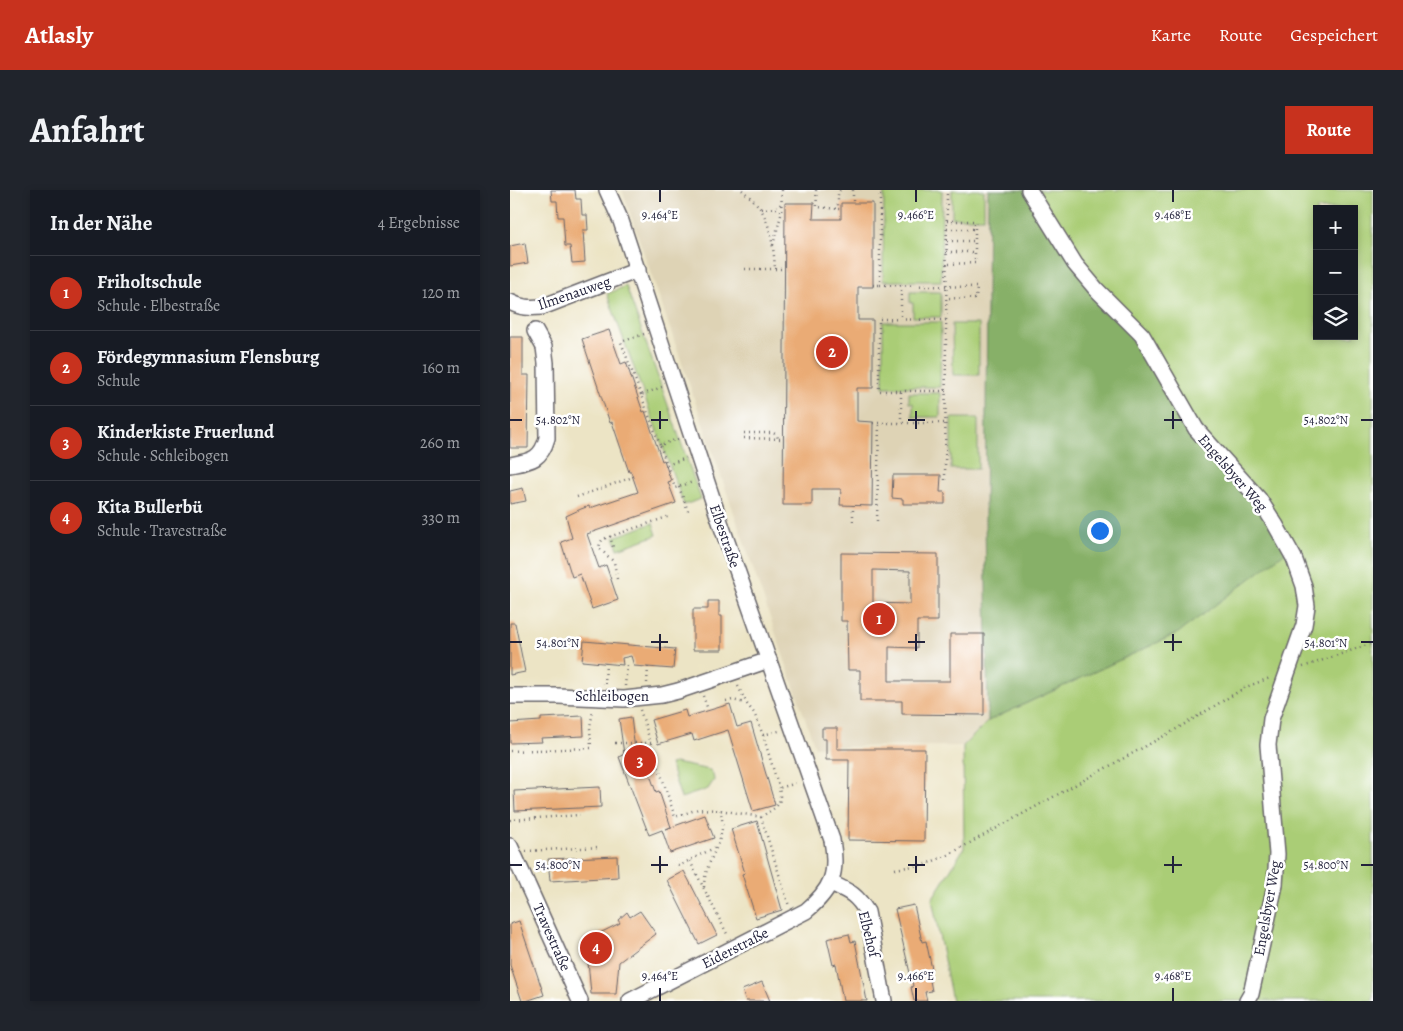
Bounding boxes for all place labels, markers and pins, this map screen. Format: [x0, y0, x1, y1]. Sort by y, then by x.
pin: 2 [816, 333, 848, 371]
pin: 1 [863, 600, 895, 638]
pin: 3 [624, 742, 656, 780]
pin: 4 [580, 929, 612, 967]

